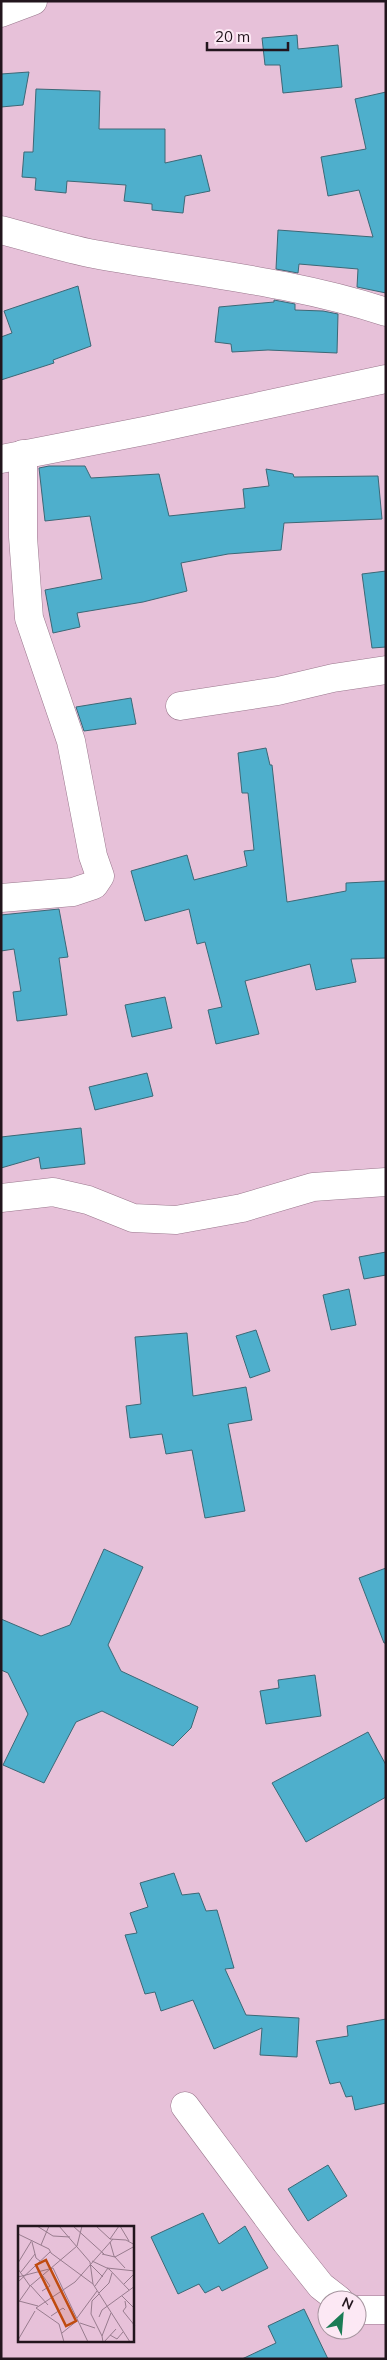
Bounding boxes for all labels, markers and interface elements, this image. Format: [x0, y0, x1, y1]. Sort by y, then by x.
scale bar [207, 20, 288, 52]
text: 20 m [215, 27, 250, 46]
inset map [18, 2226, 134, 2342]
north arrow [317, 2290, 367, 2340]
text: N [339, 2293, 356, 2314]

